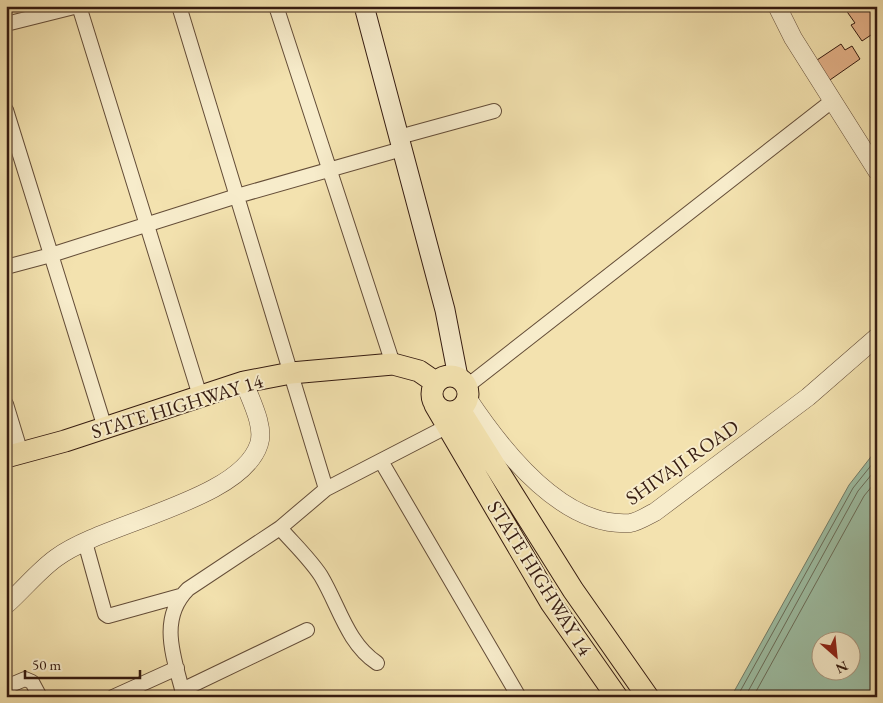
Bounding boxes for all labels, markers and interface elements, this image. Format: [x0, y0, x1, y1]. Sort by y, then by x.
street label: STATE HIGHWAY 14 [88, 367, 266, 444]
street label: SHIVAJI ROAD [620, 413, 744, 511]
street label: STATE HIGHWAY 14 [482, 496, 598, 661]
north arrow [810, 630, 860, 680]
scale bar [25, 648, 140, 680]
text: 50 m [32, 655, 61, 674]
text: N [832, 657, 851, 678]

